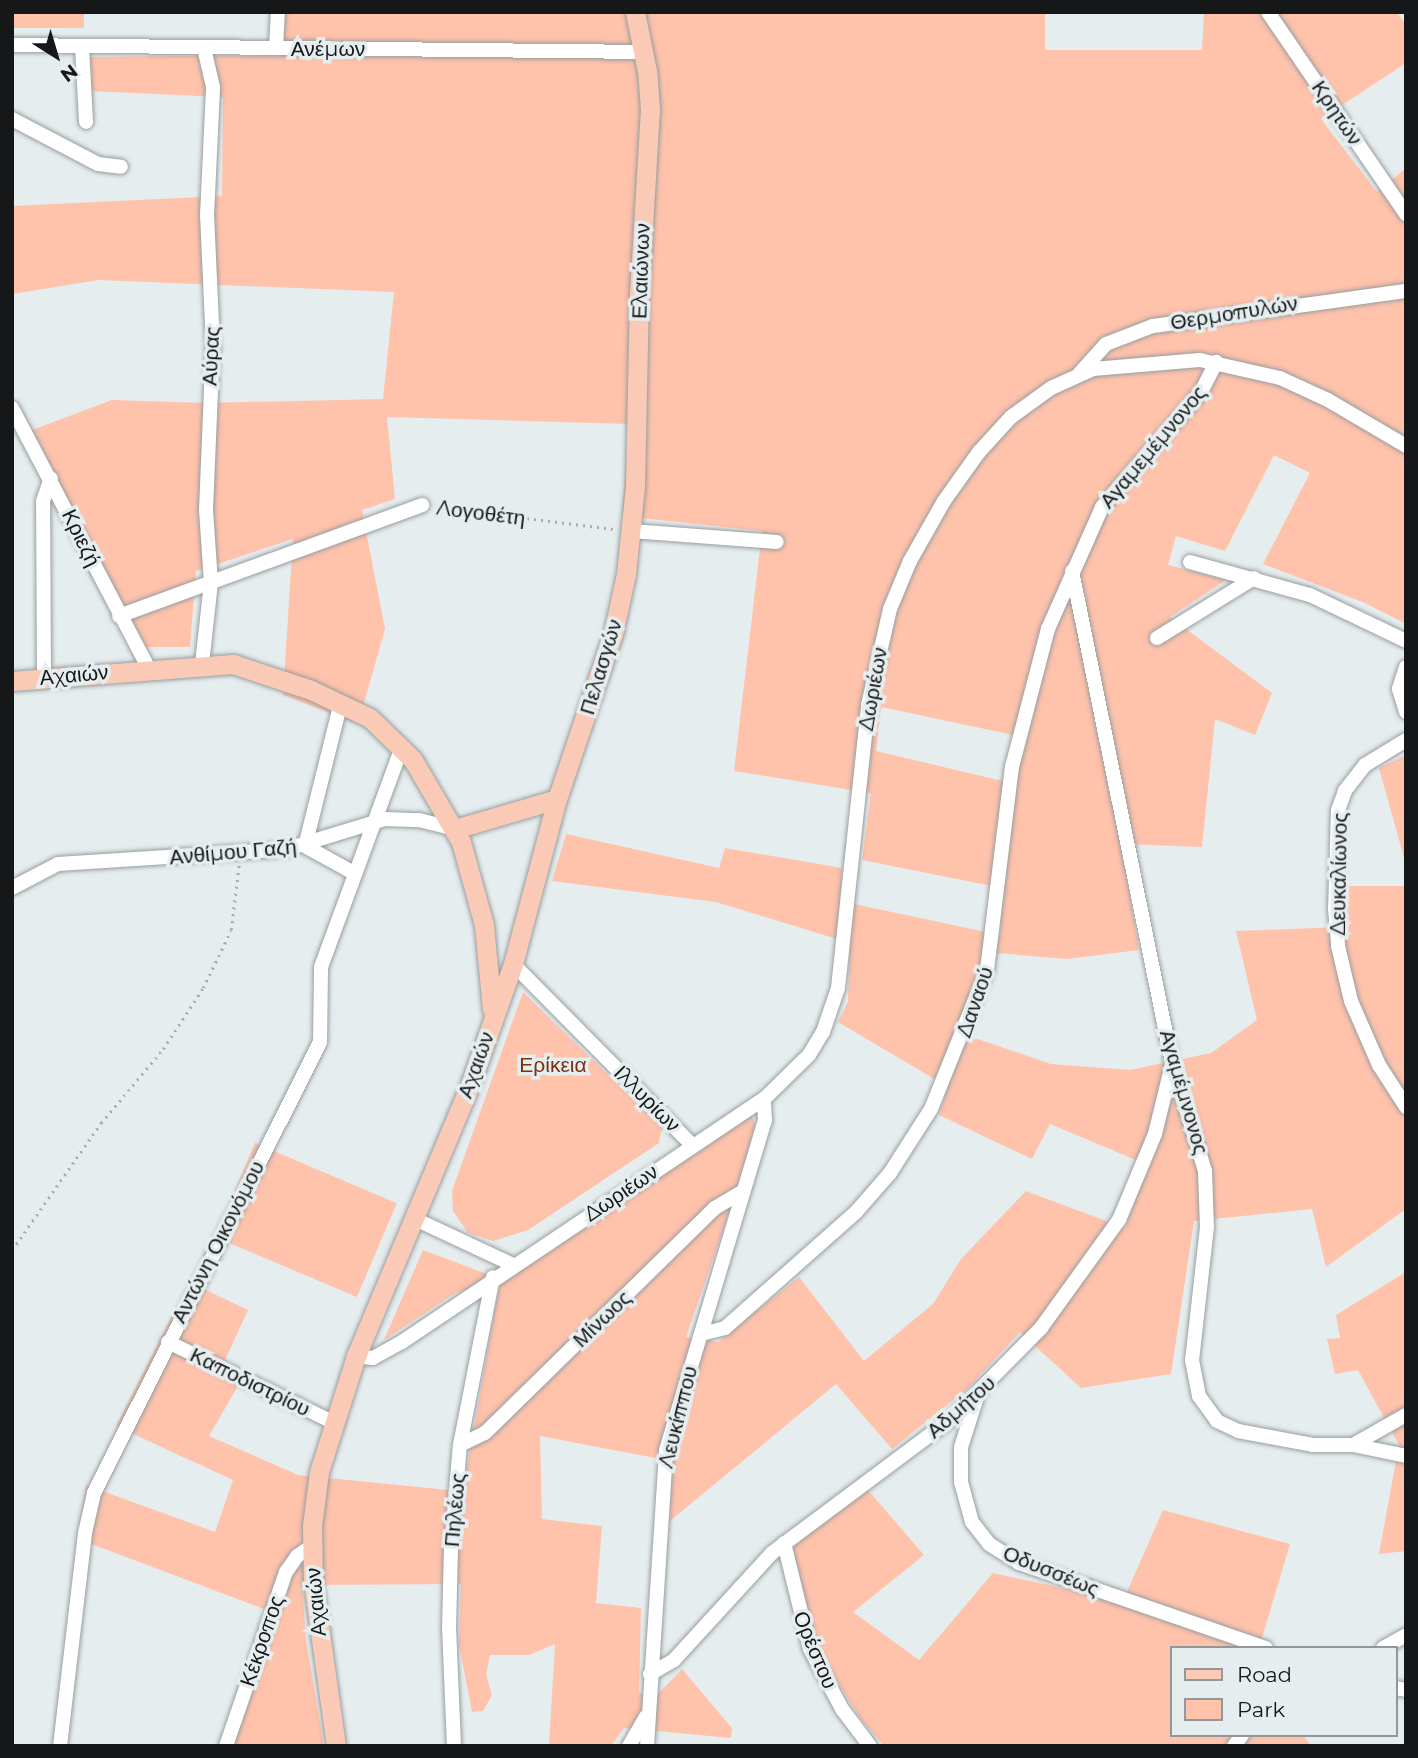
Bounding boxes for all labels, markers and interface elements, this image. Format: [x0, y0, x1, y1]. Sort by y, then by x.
north arrow [21, 21, 91, 91]
street label: Ανέμων [291, 36, 365, 62]
text: N [56, 59, 82, 87]
street label: Κρητών [1306, 76, 1368, 150]
street label: Ελαιώνων [627, 223, 655, 319]
street label: Θερμοπυλών [1169, 291, 1299, 335]
street label: Αύρας [197, 326, 225, 386]
street label: Αγαμεμέμνονος [1094, 381, 1212, 513]
street label: Λογοθέτη [435, 495, 527, 531]
street label: Κριεζή [56, 505, 106, 571]
street label: Πελασγών [575, 616, 627, 718]
street label: Δωριέων [853, 645, 893, 733]
street label: Αχαιών [39, 659, 109, 691]
street label: Δευκαλίωνος [1325, 812, 1353, 936]
street label: Ανθίμου Γαζή [168, 834, 298, 870]
street label: Δαναού [951, 963, 999, 1041]
street label: Αγαμέμνονος [1154, 1027, 1214, 1157]
street label: Αχαιών [452, 1028, 500, 1102]
park label: Ερίκεια [519, 1052, 587, 1078]
street label: Ιλλυρίων [609, 1061, 685, 1137]
street label: Αντώνη Οικονόμου [166, 1157, 270, 1327]
street label: Δωριέων [579, 1159, 663, 1227]
street label: Μίνωος [568, 1285, 636, 1353]
street label: Καποδιστρίου [186, 1342, 314, 1422]
street label: Λευκίππου [653, 1363, 703, 1471]
street label: Αδμήτου [921, 1370, 1001, 1444]
street label: Πηλέως [439, 1472, 471, 1548]
street label: Οδυσσέως [999, 1540, 1103, 1602]
street label: Αχαιών [300, 1567, 332, 1637]
street label: Κέκροπος [235, 1592, 289, 1690]
street label: Ορέστου [787, 1607, 843, 1693]
legend [1170, 1646, 1397, 1737]
text: Road [1237, 1662, 1292, 1687]
text: Park [1237, 1697, 1285, 1722]

